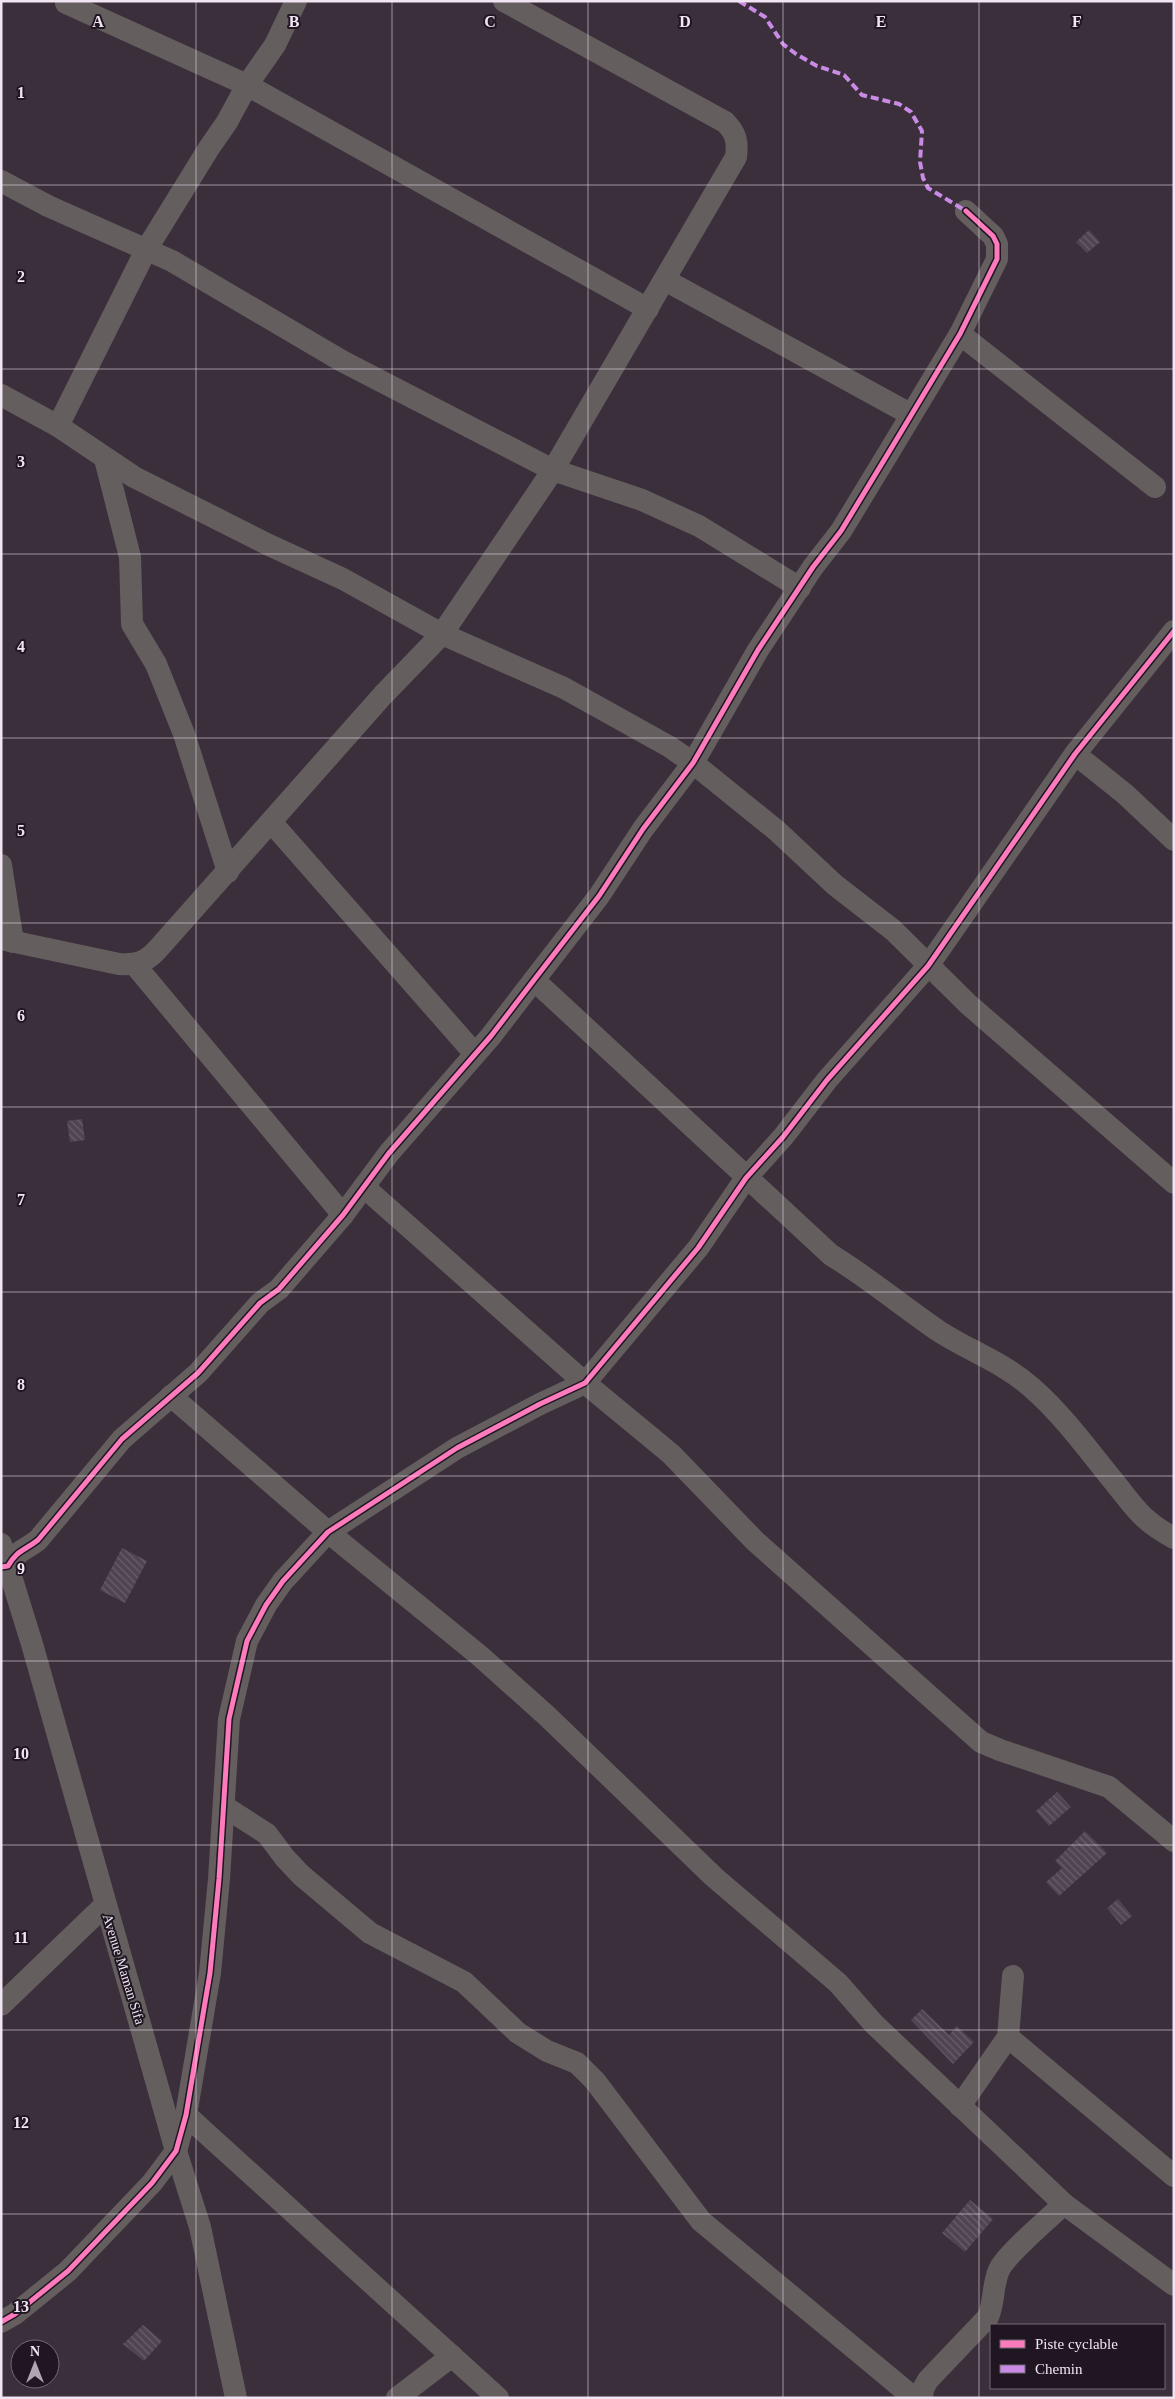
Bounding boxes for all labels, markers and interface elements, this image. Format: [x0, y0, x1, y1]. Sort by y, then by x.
text: A [92, 13, 104, 30]
text: B [289, 13, 300, 30]
text: C [484, 13, 496, 30]
text: D [679, 13, 691, 30]
text: E [876, 13, 886, 30]
text: F [1072, 13, 1082, 30]
text: 1 [17, 84, 25, 101]
text: 2 [17, 268, 25, 285]
text: 3 [17, 453, 25, 470]
text: 4 [17, 638, 25, 655]
text: 5 [17, 822, 25, 839]
text: 6 [17, 1007, 25, 1024]
text: 7 [17, 1191, 25, 1208]
text: 8 [17, 1376, 25, 1393]
text: 9 [17, 1560, 25, 1577]
text: 10 [13, 1745, 29, 1762]
street label: Avenue Maman Sifa [100, 1912, 148, 2027]
text: 11 [13, 1929, 29, 1946]
text: 12 [13, 2114, 29, 2131]
text: 13 [13, 2298, 29, 2315]
legend [990, 2324, 1165, 2389]
text: Piste cyclable [1035, 2336, 1118, 2352]
north arrow [10, 2339, 60, 2389]
text: N [30, 2344, 40, 2359]
text: Chemin [1035, 2361, 1083, 2377]

